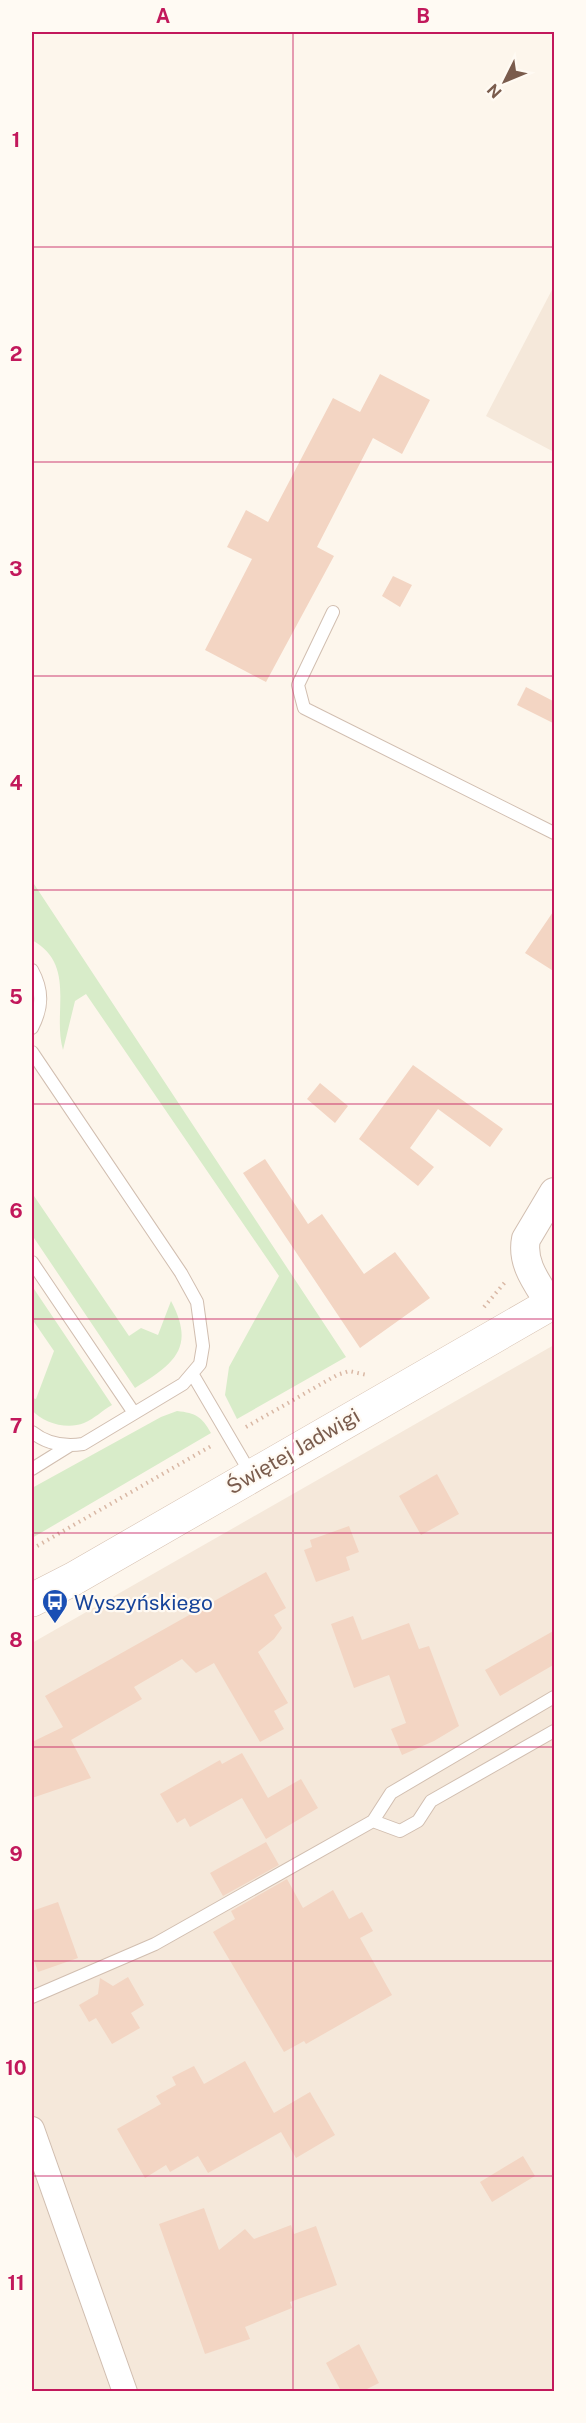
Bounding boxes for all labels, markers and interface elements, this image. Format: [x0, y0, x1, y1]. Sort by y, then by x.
text: A [156, 4, 170, 28]
text: B [416, 4, 430, 28]
north arrow [475, 51, 535, 111]
text: N [483, 80, 506, 102]
text: 1 [12, 128, 20, 152]
text: 2 [10, 342, 22, 366]
text: 3 [9, 557, 23, 581]
text: 4 [9, 771, 23, 795]
text: 5 [9, 985, 23, 1009]
text: 6 [9, 1199, 23, 1223]
street label: Świętej Jadwigi [222, 1403, 364, 1499]
text: 7 [10, 1414, 22, 1438]
bus stop icon: Wyszyńskiego [40, 1587, 70, 1625]
place label: Wyszyńskiego [74, 1590, 213, 1615]
text: 8 [9, 1628, 23, 1652]
text: 9 [9, 1842, 23, 1866]
text: 10 [5, 2056, 27, 2080]
text: 11 [7, 2271, 25, 2295]

